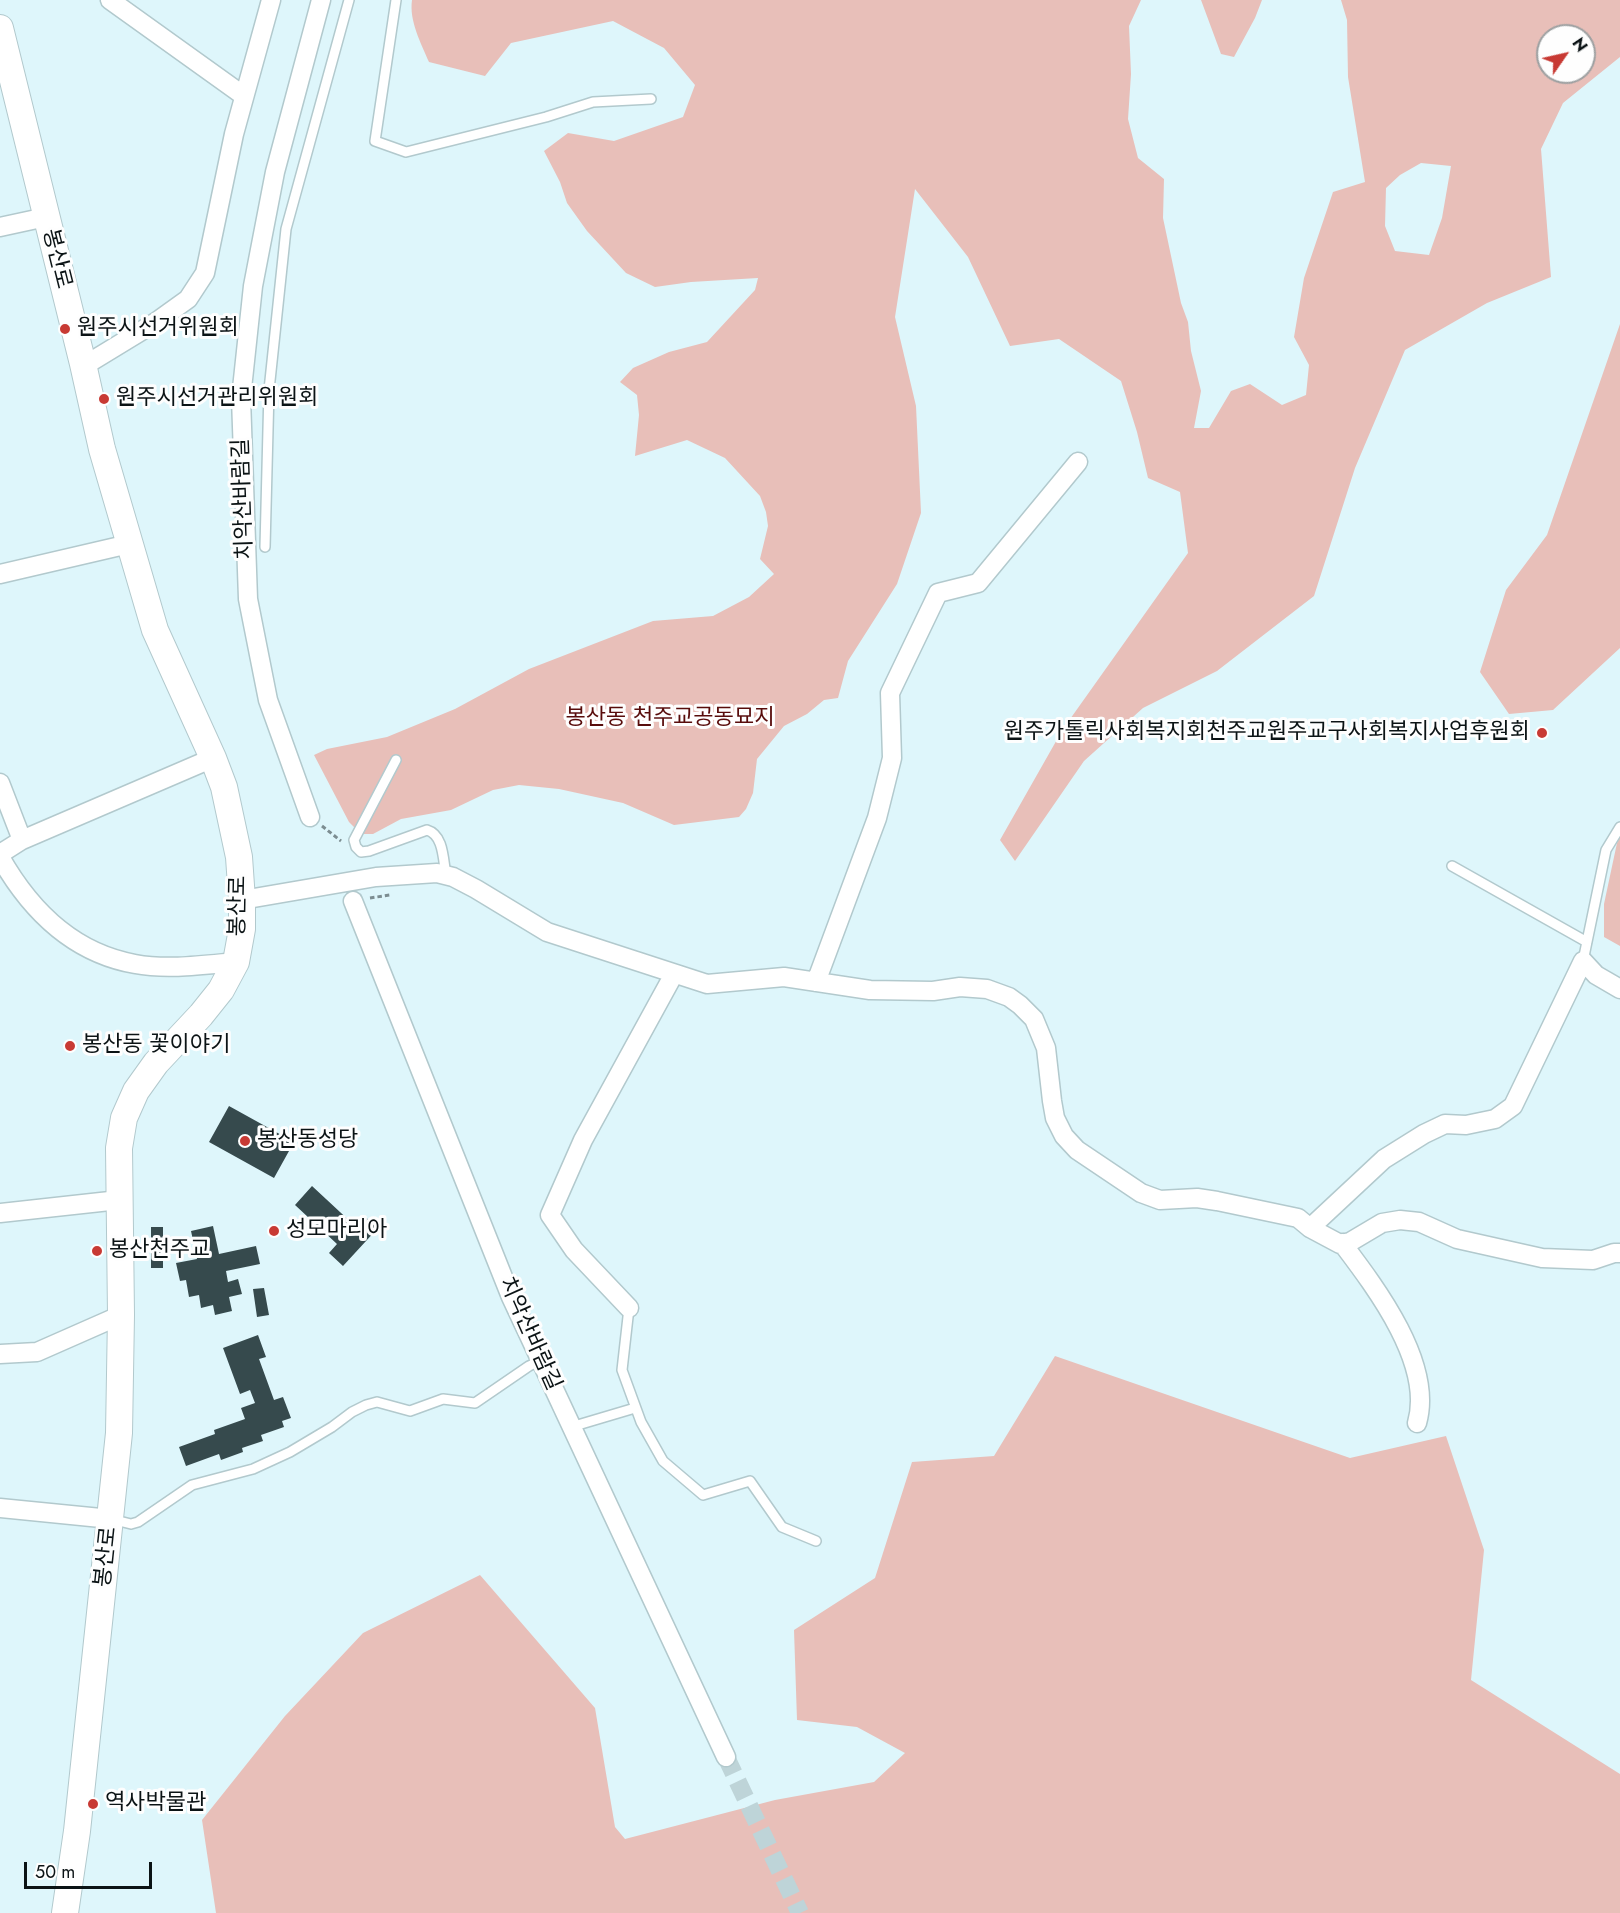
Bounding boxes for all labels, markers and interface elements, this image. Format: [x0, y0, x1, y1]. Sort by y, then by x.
north arrow [1536, 24, 1596, 84]
text: N [1567, 33, 1593, 56]
street label: 봉산로 [36, 226, 76, 292]
place label: 원주시선거위원회 [77, 316, 239, 342]
marker: 원주시선거위원회 [58, 322, 72, 336]
place label: 원주시선거관리위원회 [116, 386, 318, 412]
marker: 원주시선거관리위원회 [97, 392, 111, 406]
street label: 치악산바람길 [229, 438, 259, 560]
park label: 봉산동 천주교공동묘지 [566, 706, 774, 732]
place label: 원주가톨릭사회복지회천주교원주교구사회복지사업후원회 [1004, 720, 1530, 746]
marker: 원주가톨릭사회복지회천주교원주교구사회복지사업후원회 [1535, 726, 1549, 740]
street label: 봉산로 [225, 875, 253, 937]
place label: 봉산동 꽃이야기 [82, 1033, 230, 1059]
marker: 봉산동 꽃이야기 [63, 1039, 77, 1053]
place label: 봉산동성당 [257, 1128, 358, 1154]
marker: 봉산동성당 [238, 1134, 252, 1148]
place label: 성모마리아 [286, 1218, 387, 1244]
marker: 성모마리아 [267, 1224, 281, 1238]
place label: 봉산천주교 [109, 1238, 210, 1264]
marker: 봉산천주교 [90, 1244, 104, 1258]
street label: 치악산바람길 [492, 1273, 566, 1395]
street label: 봉산로 [91, 1525, 123, 1589]
place label: 역사박물관 [105, 1791, 206, 1817]
marker: 역사박물관 [86, 1797, 100, 1811]
scale bar [27, 1850, 154, 1888]
text: 50 m [35, 1859, 75, 1885]

